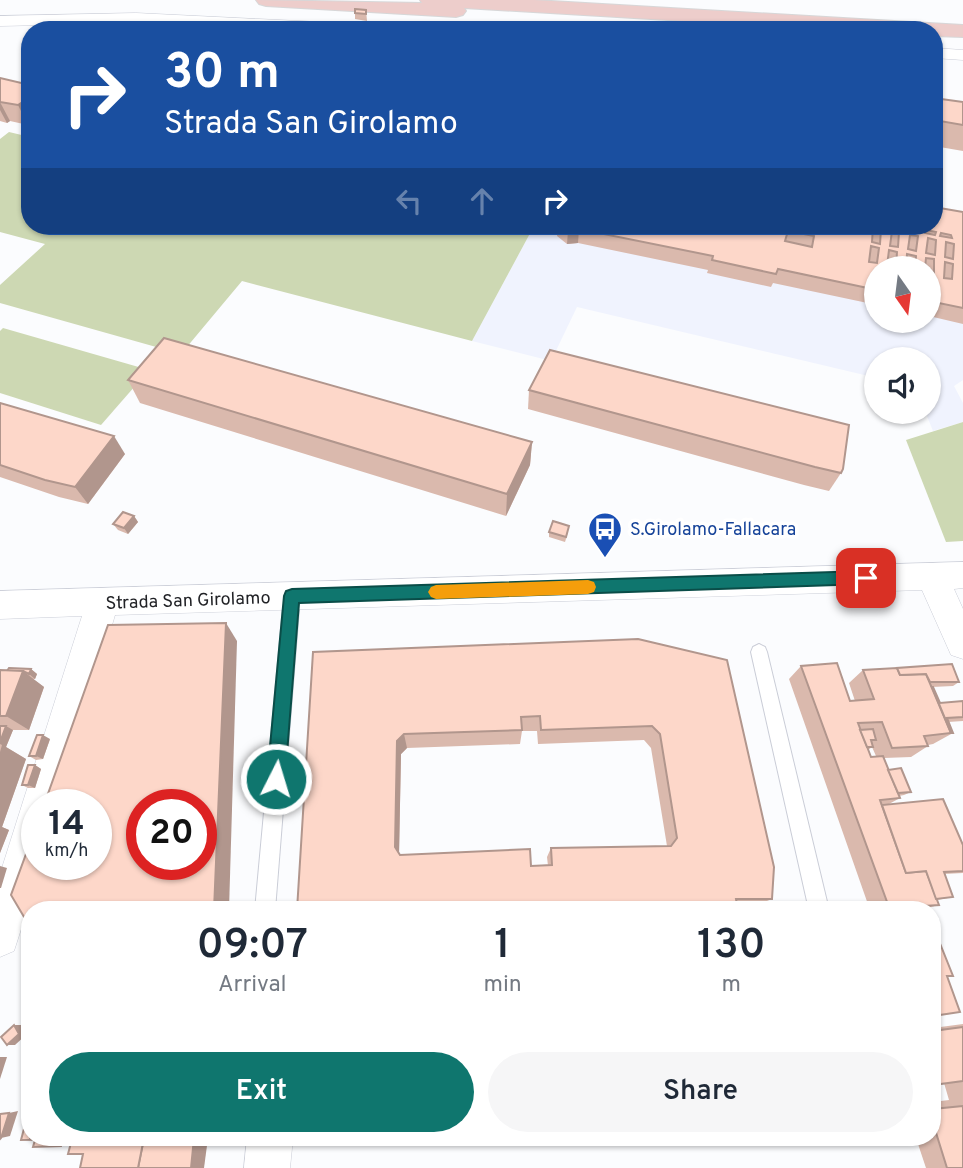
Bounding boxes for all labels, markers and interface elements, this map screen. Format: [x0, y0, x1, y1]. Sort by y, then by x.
text: 30 m [164, 44, 280, 106]
icon: right [49, 49, 140, 140]
text: Strada San Girolamo [164, 105, 458, 145]
icon: left [390, 182, 428, 220]
icon: ahead [463, 182, 501, 220]
icon: right [536, 182, 574, 220]
north arrow [864, 256, 942, 332]
map controls [864, 256, 941, 424]
button: sound [864, 347, 941, 424]
bus stop icon: S.Girolamo-Fallacara [586, 510, 624, 559]
place label: S.Girolamo-Fallacara [630, 519, 796, 542]
pin [836, 548, 896, 608]
icon: arrive [847, 559, 885, 597]
street label: Strada San Girolamo [105, 587, 271, 616]
position arrow [239, 742, 313, 816]
speed limit sign: 20 [126, 789, 217, 880]
text: 14 [48, 803, 85, 847]
text: km/h [45, 840, 88, 863]
text: 09:07 [196, 920, 308, 973]
text: 1 [494, 920, 511, 973]
text: 130 [697, 920, 766, 973]
text: Arrival [218, 971, 287, 1000]
text: min [483, 971, 522, 1000]
text: m [722, 971, 741, 1000]
button: Exit [49, 1052, 474, 1132]
button: Share [488, 1052, 913, 1132]

